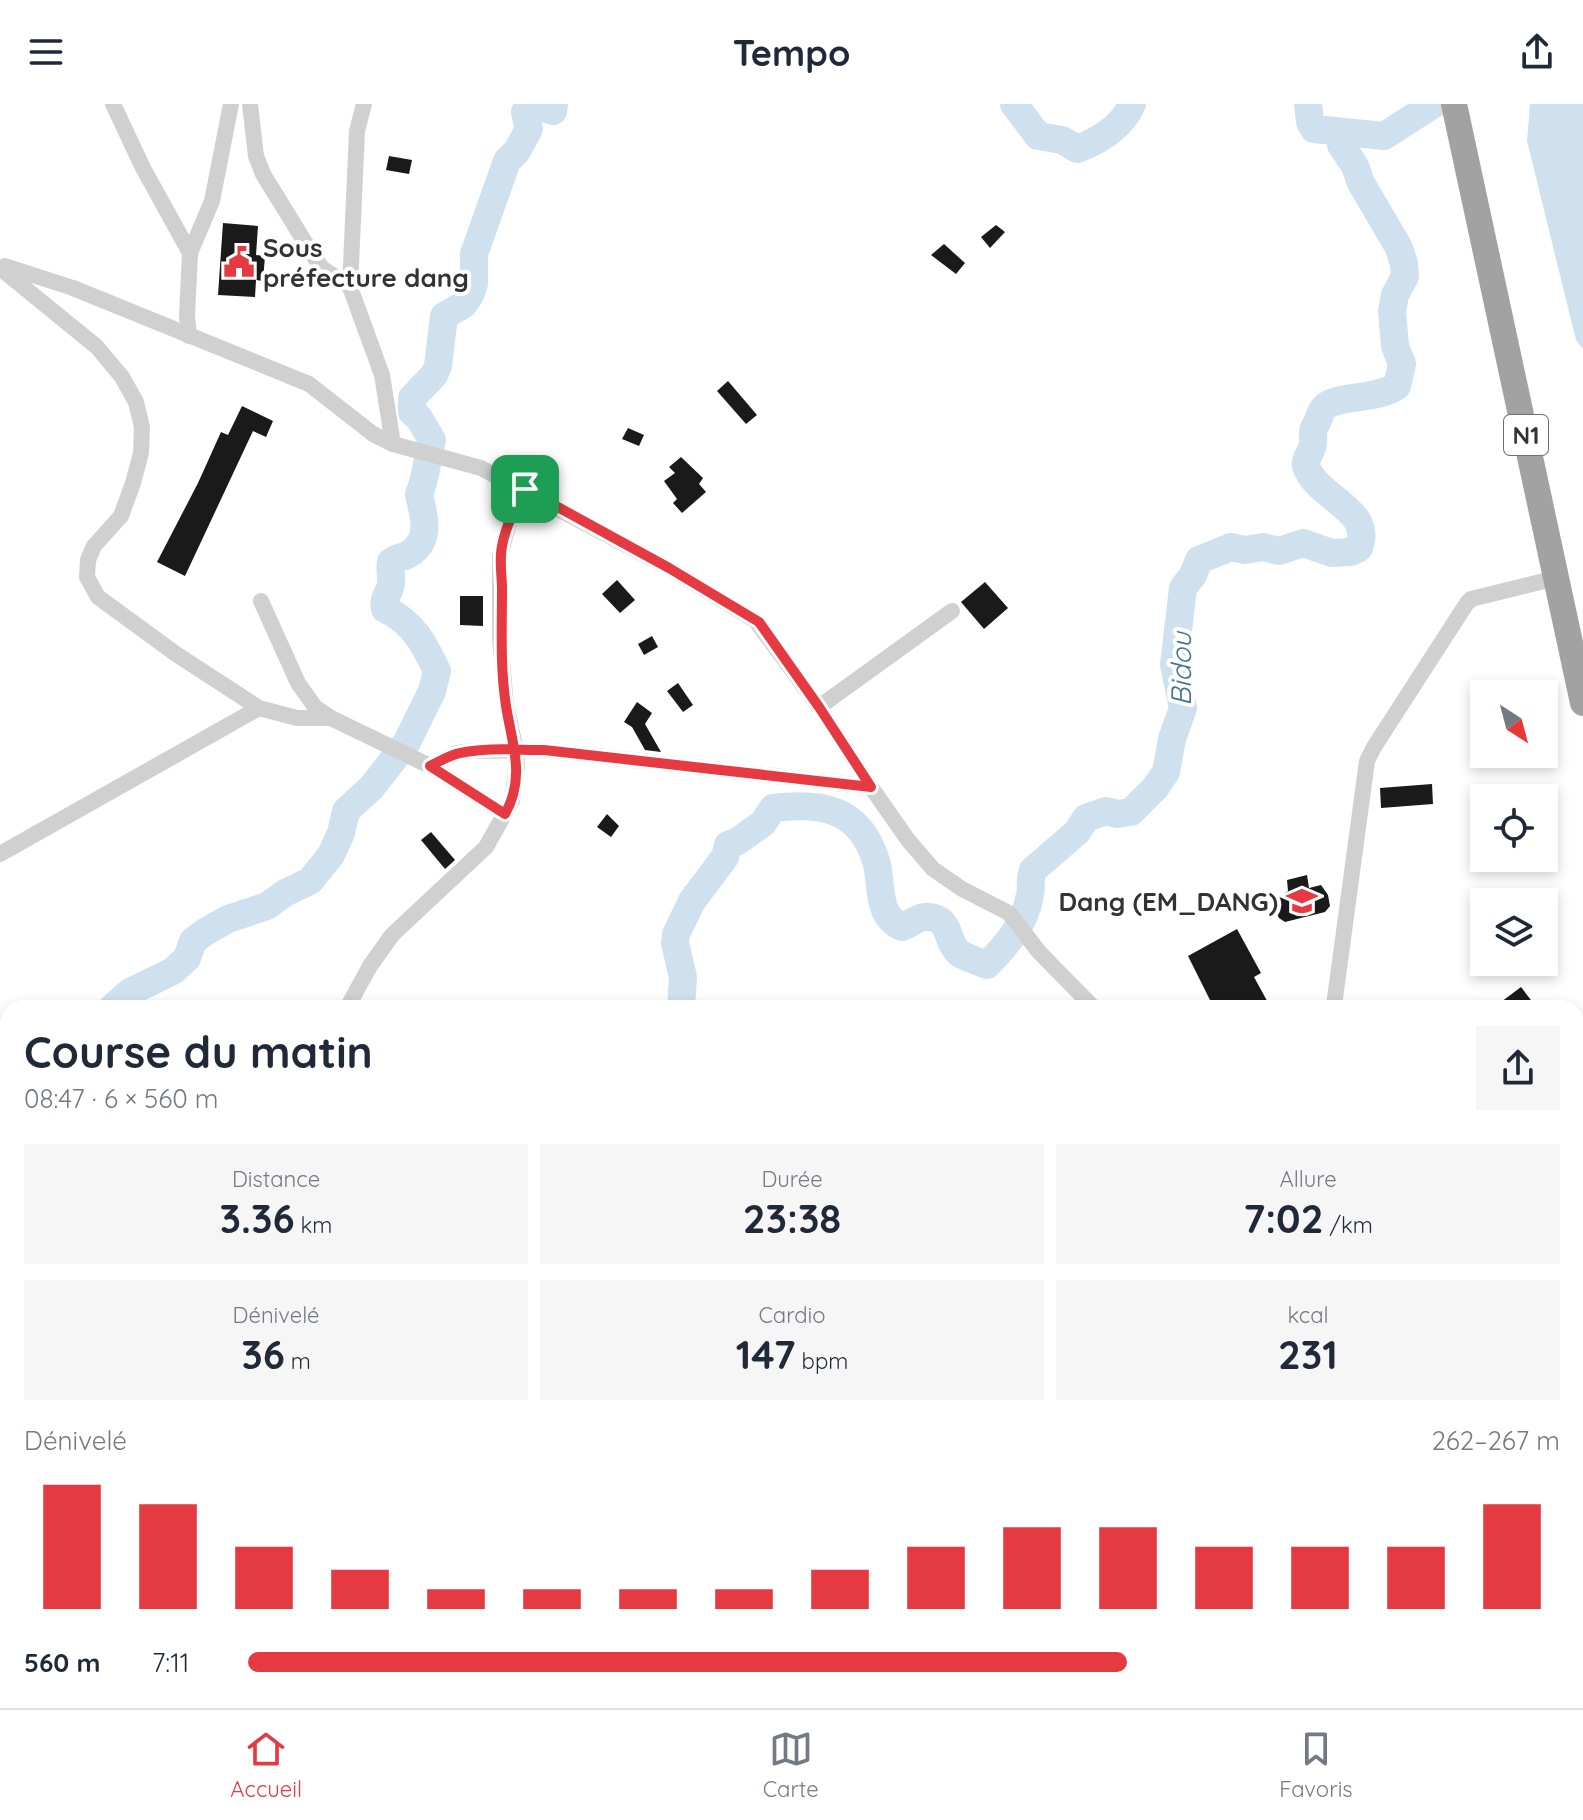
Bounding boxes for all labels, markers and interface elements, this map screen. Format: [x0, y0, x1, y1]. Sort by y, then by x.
icon: menu [24, 30, 68, 74]
text: Tempo [733, 30, 850, 75]
icon: share [1515, 30, 1559, 74]
place label: Sous préfecture dang [263, 231, 469, 294]
public building icon: Sous préfecture dang [222, 245, 256, 279]
road number: N1 [1504, 415, 1548, 455]
pin [491, 455, 559, 523]
icon: arrive [503, 467, 547, 511]
water label: Bidou [1163, 630, 1198, 706]
north arrow [1470, 680, 1558, 768]
map controls [1470, 680, 1558, 976]
button: locate [1470, 784, 1558, 872]
school or university icon: Dang (EM_DANG) [1285, 884, 1319, 918]
place label: Dang (EM_DANG) [1058, 885, 1278, 918]
button: layers [1470, 888, 1558, 976]
text: Course du matin [24, 1024, 373, 1079]
button: share [1476, 1026, 1560, 1110]
text: 08:47 · 6 × 560 m [24, 1082, 219, 1115]
text: Distance [232, 1165, 320, 1193]
text: Durée [761, 1165, 823, 1193]
text: Allure [1279, 1165, 1337, 1193]
text: 3.36 [220, 1193, 295, 1243]
text: 23:38 [743, 1193, 841, 1243]
text: 7:02 [1243, 1193, 1323, 1243]
text: km [295, 1211, 332, 1239]
text: /km [1323, 1211, 1373, 1239]
text: Dénivelé [232, 1301, 320, 1329]
text: Cardio [758, 1301, 826, 1329]
text: kcal [1287, 1301, 1329, 1329]
text: 36 [241, 1329, 285, 1379]
text: 147 [736, 1329, 796, 1379]
text: 231 [1278, 1329, 1338, 1379]
text: m [285, 1347, 311, 1375]
text: bpm [796, 1347, 848, 1375]
text: Dénivelé [24, 1424, 127, 1457]
text: 262–267 m [1431, 1424, 1560, 1457]
text: 560 m [24, 1646, 101, 1679]
text: 7:11 [152, 1646, 189, 1679]
tab: Accueil [230, 1727, 302, 1803]
tab: Carte [763, 1727, 819, 1803]
tab: Favoris [1279, 1727, 1353, 1803]

